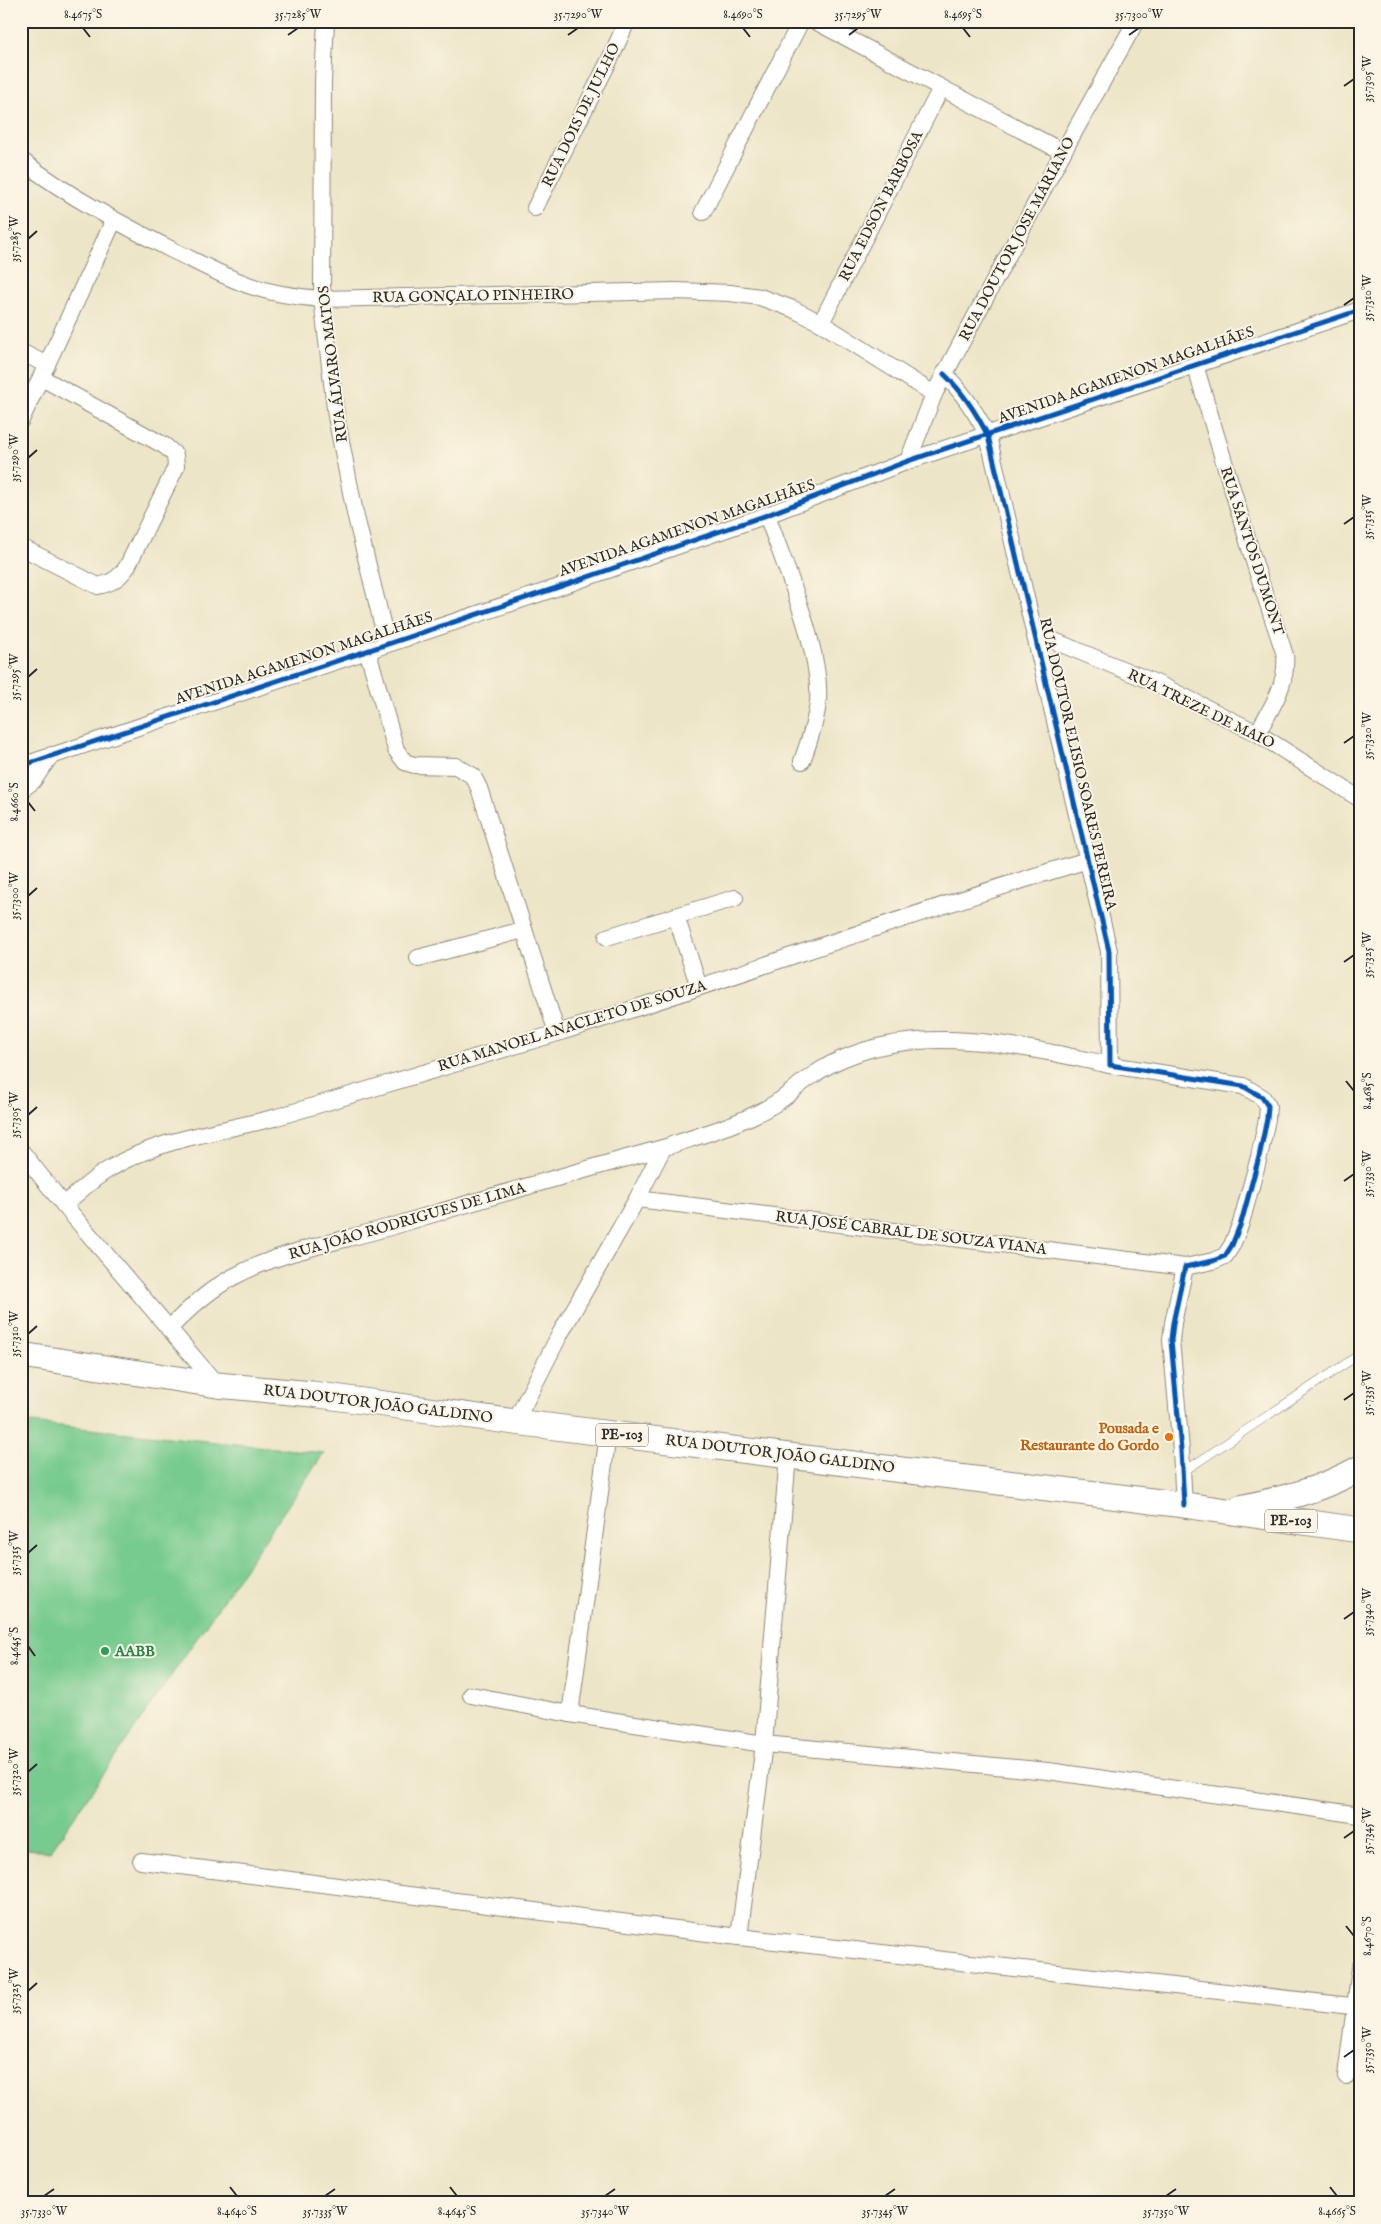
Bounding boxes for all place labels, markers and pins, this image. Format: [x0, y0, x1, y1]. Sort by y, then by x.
place label: Pousada e Restaurante do Gordo [1020, 1419, 1159, 1455]
marker: Pousada e Restaurante do Gordo [1163, 1431, 1175, 1443]
place label: AABB [114, 1642, 155, 1661]
marker: AABB [99, 1645, 111, 1657]

